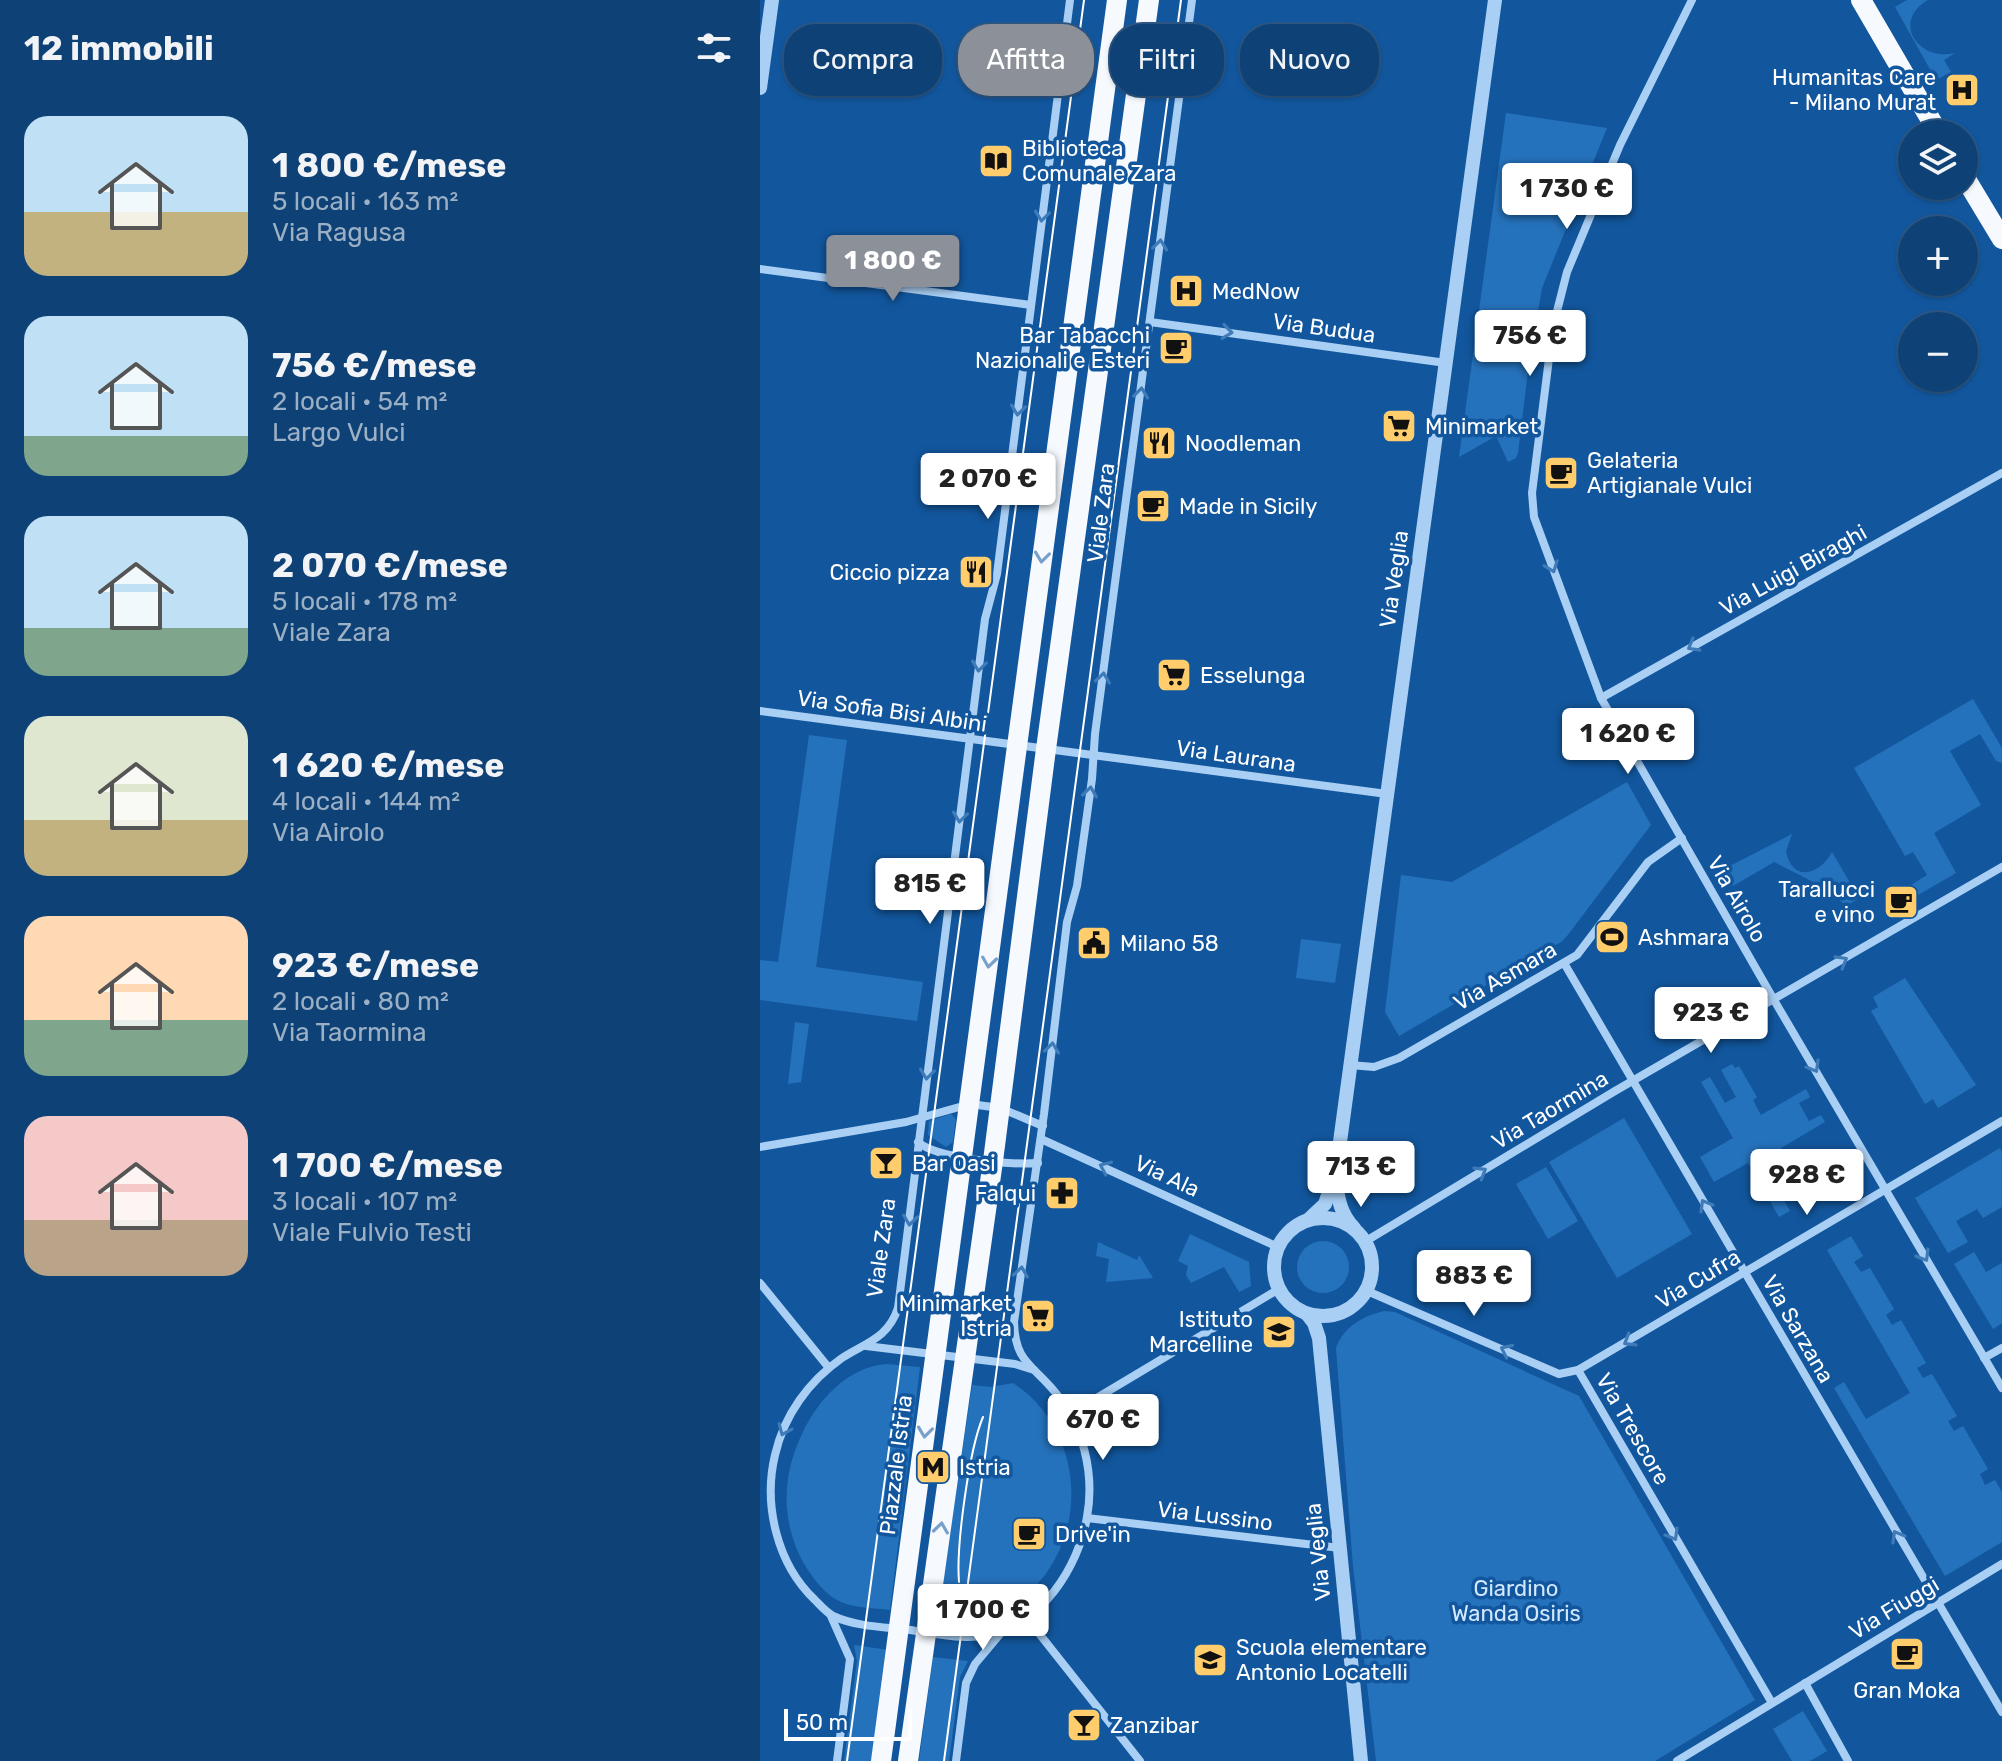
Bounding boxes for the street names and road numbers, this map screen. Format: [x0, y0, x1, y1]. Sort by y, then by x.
street label: Via Budua [1271, 307, 1377, 349]
street label: Viale Zara [1081, 461, 1121, 565]
street label: Via Luigi Biraghi [1715, 518, 1871, 622]
street label: Via Veglia [1374, 529, 1414, 629]
street label: Via Sofia Bisi Albini [795, 684, 989, 738]
street label: Via Laurana [1174, 734, 1298, 778]
street label: Via Airolo [1701, 851, 1773, 947]
street label: Via Asmara [1449, 936, 1561, 1016]
street label: Via Taormina [1487, 1065, 1613, 1155]
street label: Via Ala [1130, 1149, 1204, 1203]
street label: Viale Zara [861, 1196, 901, 1300]
street label: Via Cufra [1651, 1243, 1745, 1315]
street label: Via Sarzana [1756, 1270, 1840, 1388]
street label: Via Trescore [1590, 1368, 1676, 1490]
street label: Piazzale Istria [874, 1393, 918, 1537]
street label: Via Lussino [1156, 1496, 1274, 1536]
street label: Via Veglia [1299, 1502, 1337, 1602]
street label: Via Fiuggi [1844, 1571, 1944, 1645]

